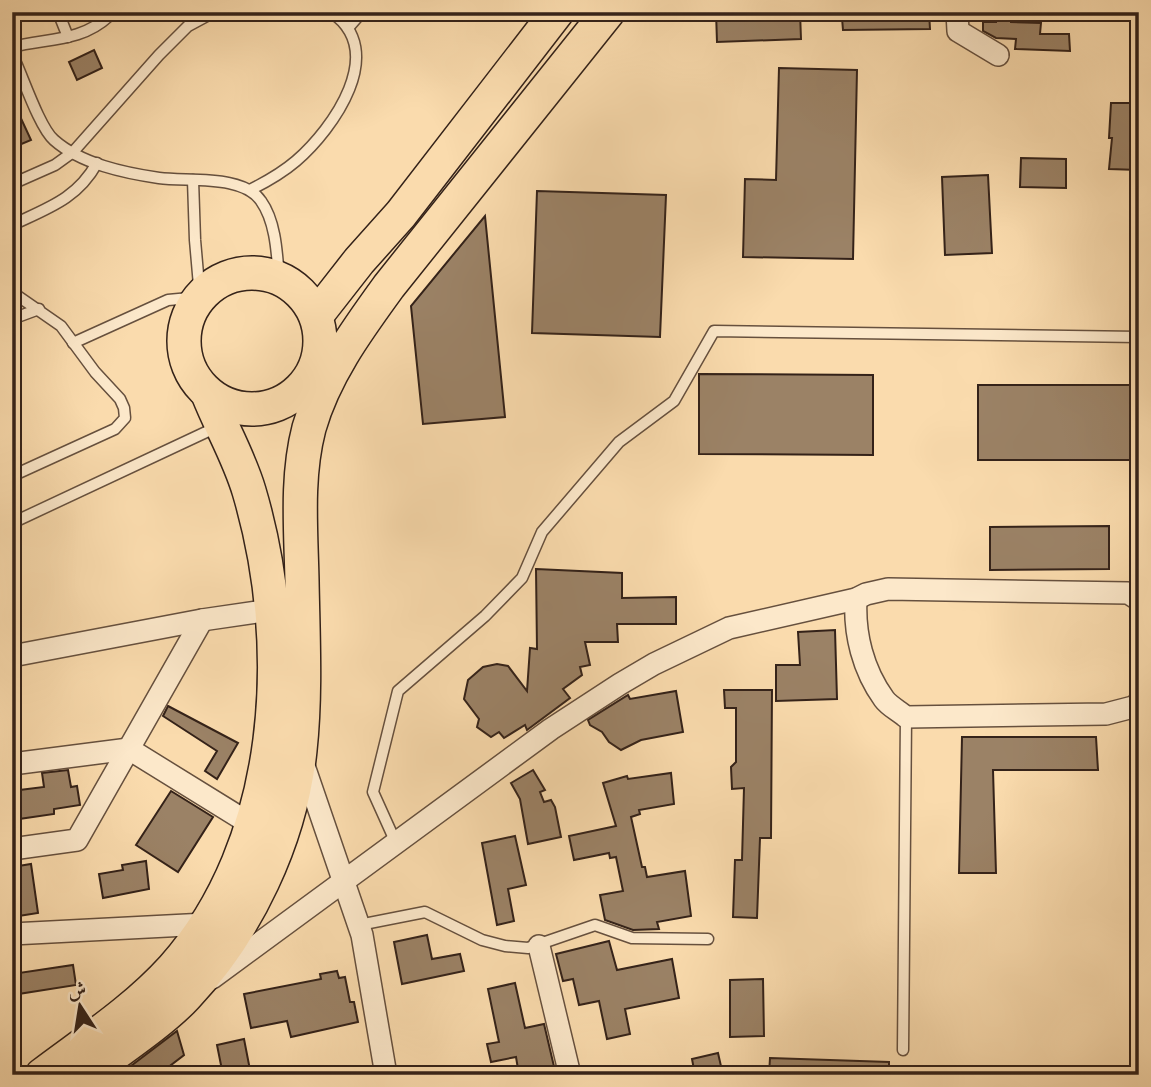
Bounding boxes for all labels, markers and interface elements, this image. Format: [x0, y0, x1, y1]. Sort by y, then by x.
north arrow [46, 972, 116, 1042]
text: ش [65, 977, 89, 1006]

